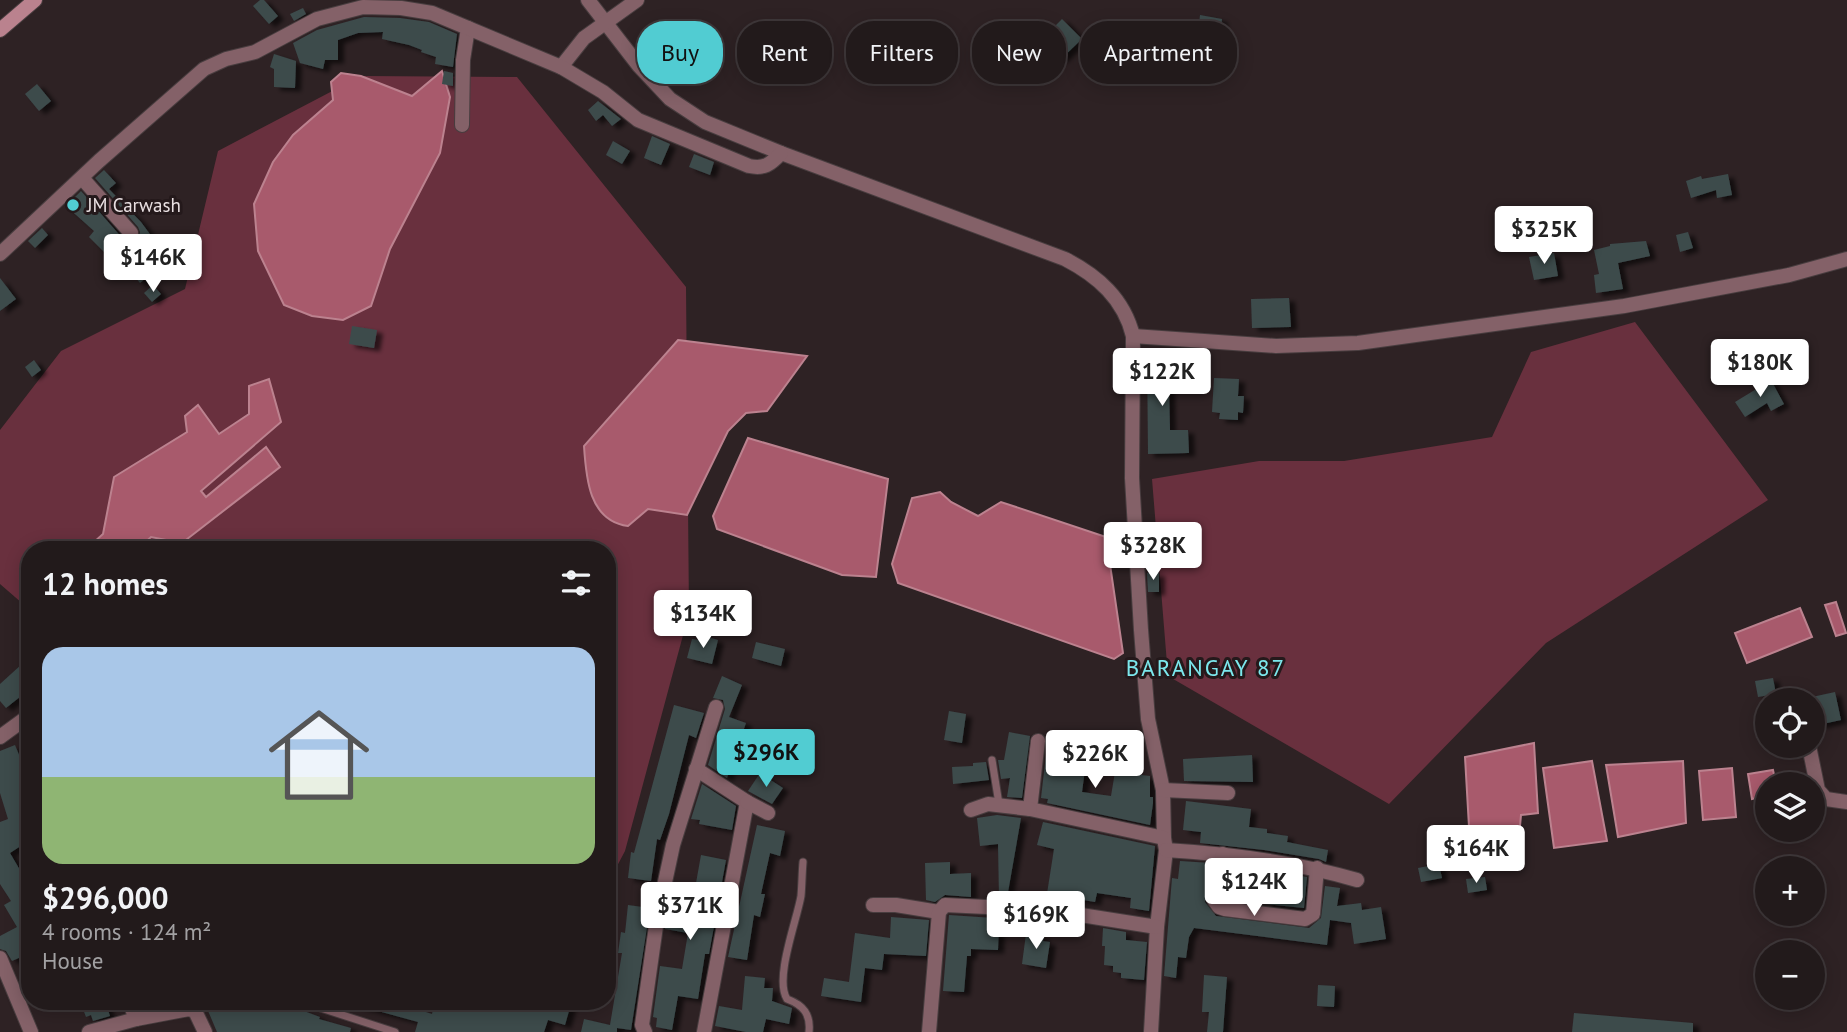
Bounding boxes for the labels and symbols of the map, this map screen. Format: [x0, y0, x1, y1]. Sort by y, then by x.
place label: JM Carwash [86, 193, 181, 217]
marker: JM Carwash [65, 197, 81, 213]
pin: $325K [1495, 206, 1593, 266]
pin: $146K [104, 234, 202, 294]
pin: $180K [1711, 340, 1809, 399]
pin: $122K [1113, 348, 1211, 408]
pin: $328K [1104, 522, 1202, 582]
pin: $134K [654, 590, 752, 650]
district label: BARANGAY 87 [1126, 653, 1286, 682]
pin: $296K [717, 730, 815, 789]
pin: $226K [1046, 730, 1144, 790]
pin: $164K [1427, 826, 1525, 885]
pin: $124K [1205, 858, 1303, 918]
pin: $371K [641, 883, 739, 942]
pin: $169K [987, 892, 1085, 951]

